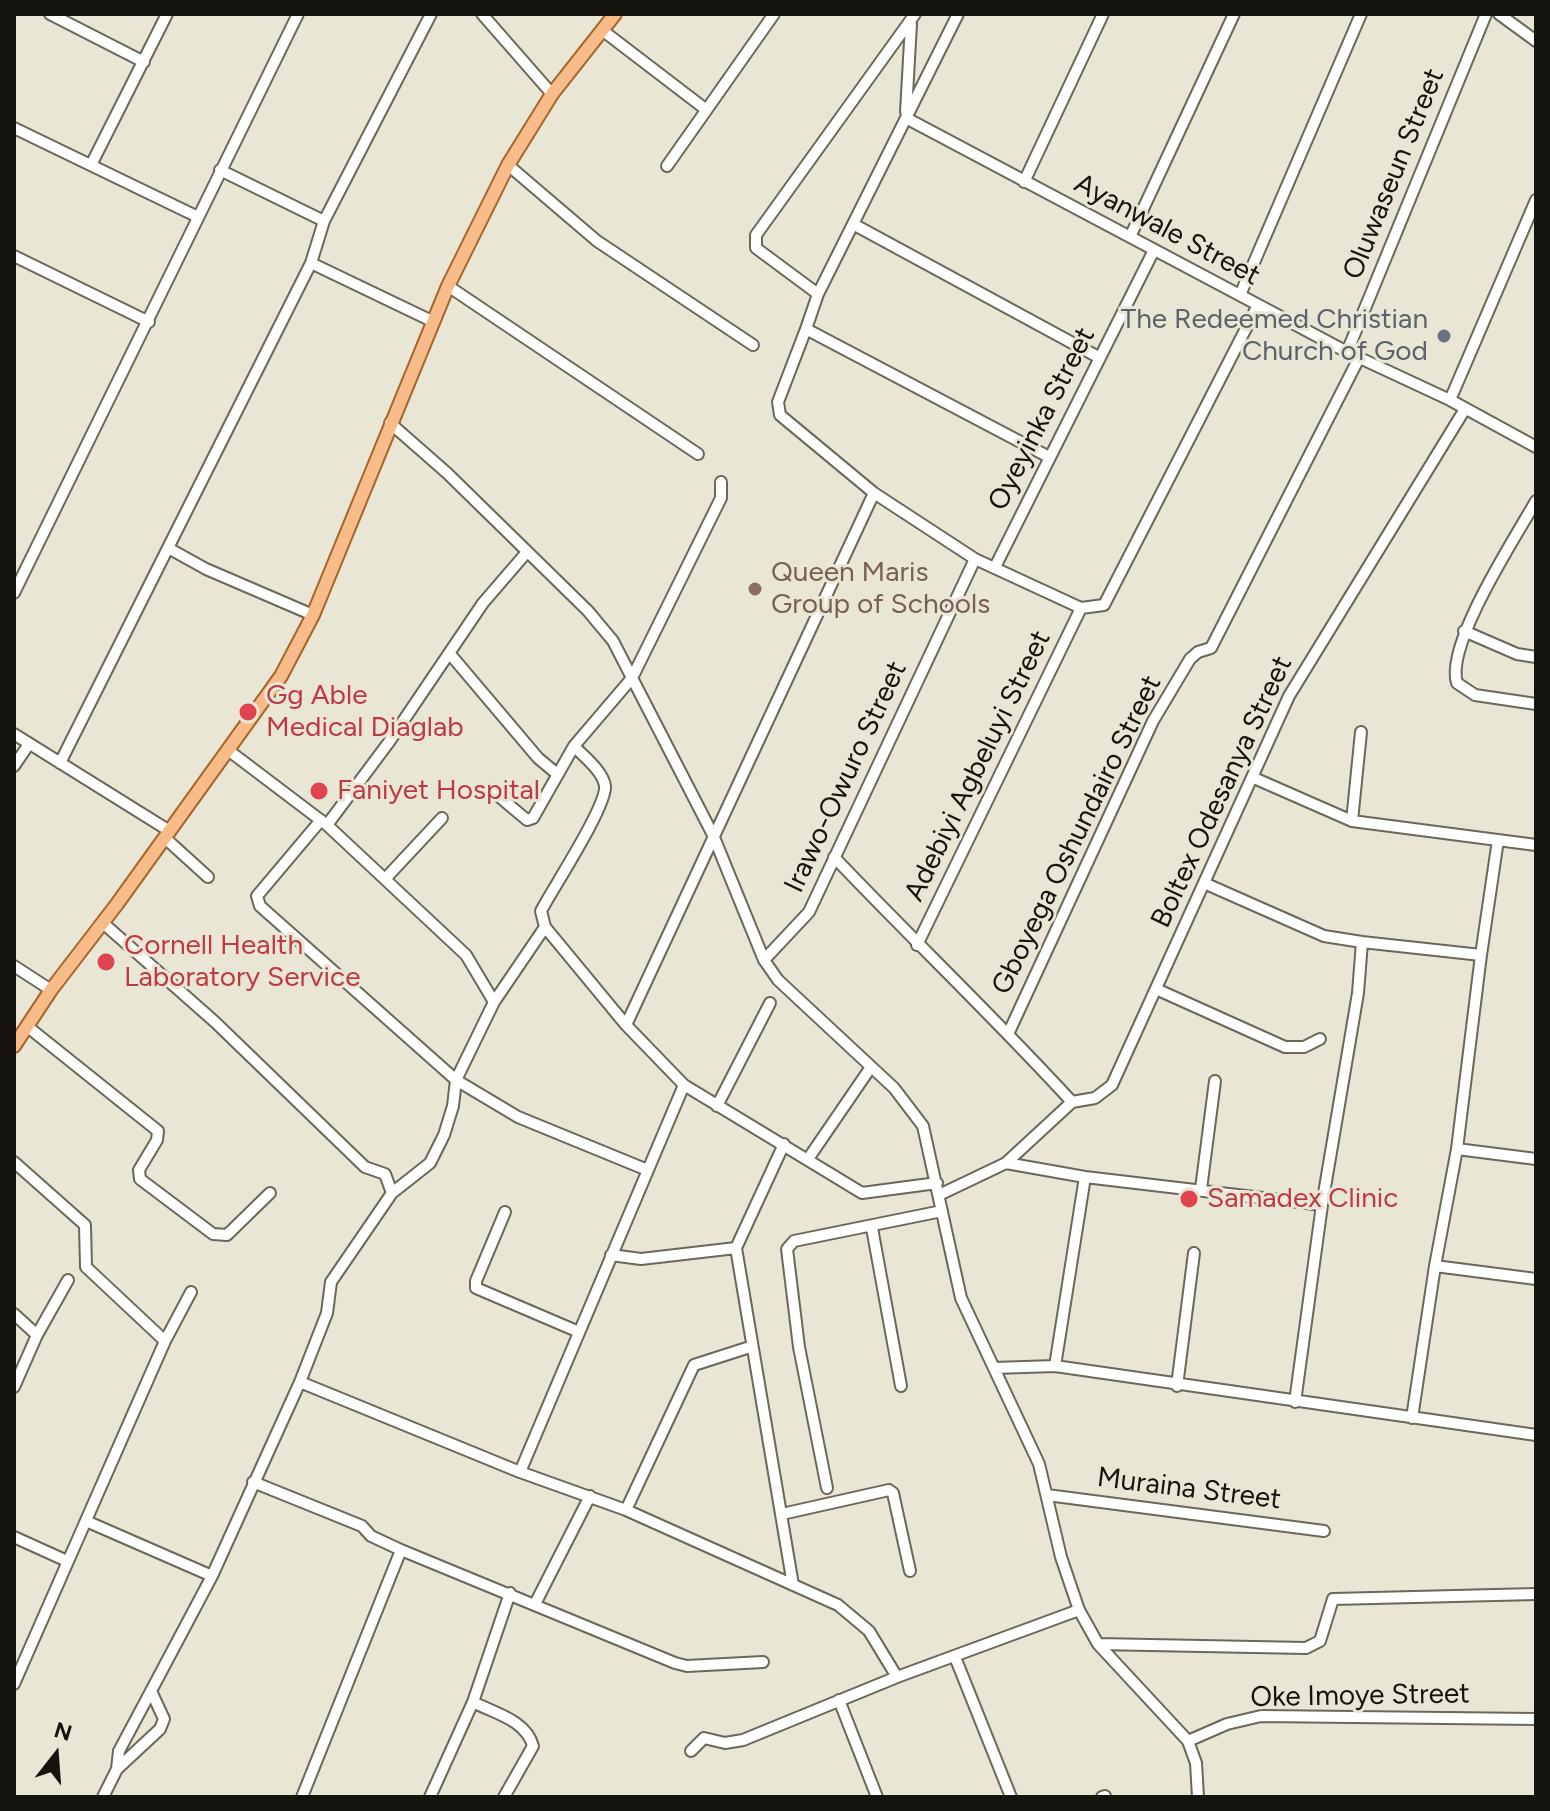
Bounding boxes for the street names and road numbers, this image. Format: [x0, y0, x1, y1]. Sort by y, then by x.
street label: Oluwaseun Street [1336, 64, 1452, 284]
street label: Ayanwale Street [1068, 167, 1266, 293]
street label: Oyeyinka Street [981, 322, 1103, 516]
street label: Adebiyi Agbeluyi Street [898, 625, 1058, 907]
street label: Boltex Odesanya Street [1144, 651, 1300, 933]
street label: Irawo-Owuro Street [778, 656, 914, 898]
street label: Gboyega Oshundairo Street [985, 670, 1169, 1000]
street label: Muraina Street [1095, 1461, 1283, 1517]
street label: Oke Imoye Street [1250, 1677, 1470, 1715]

